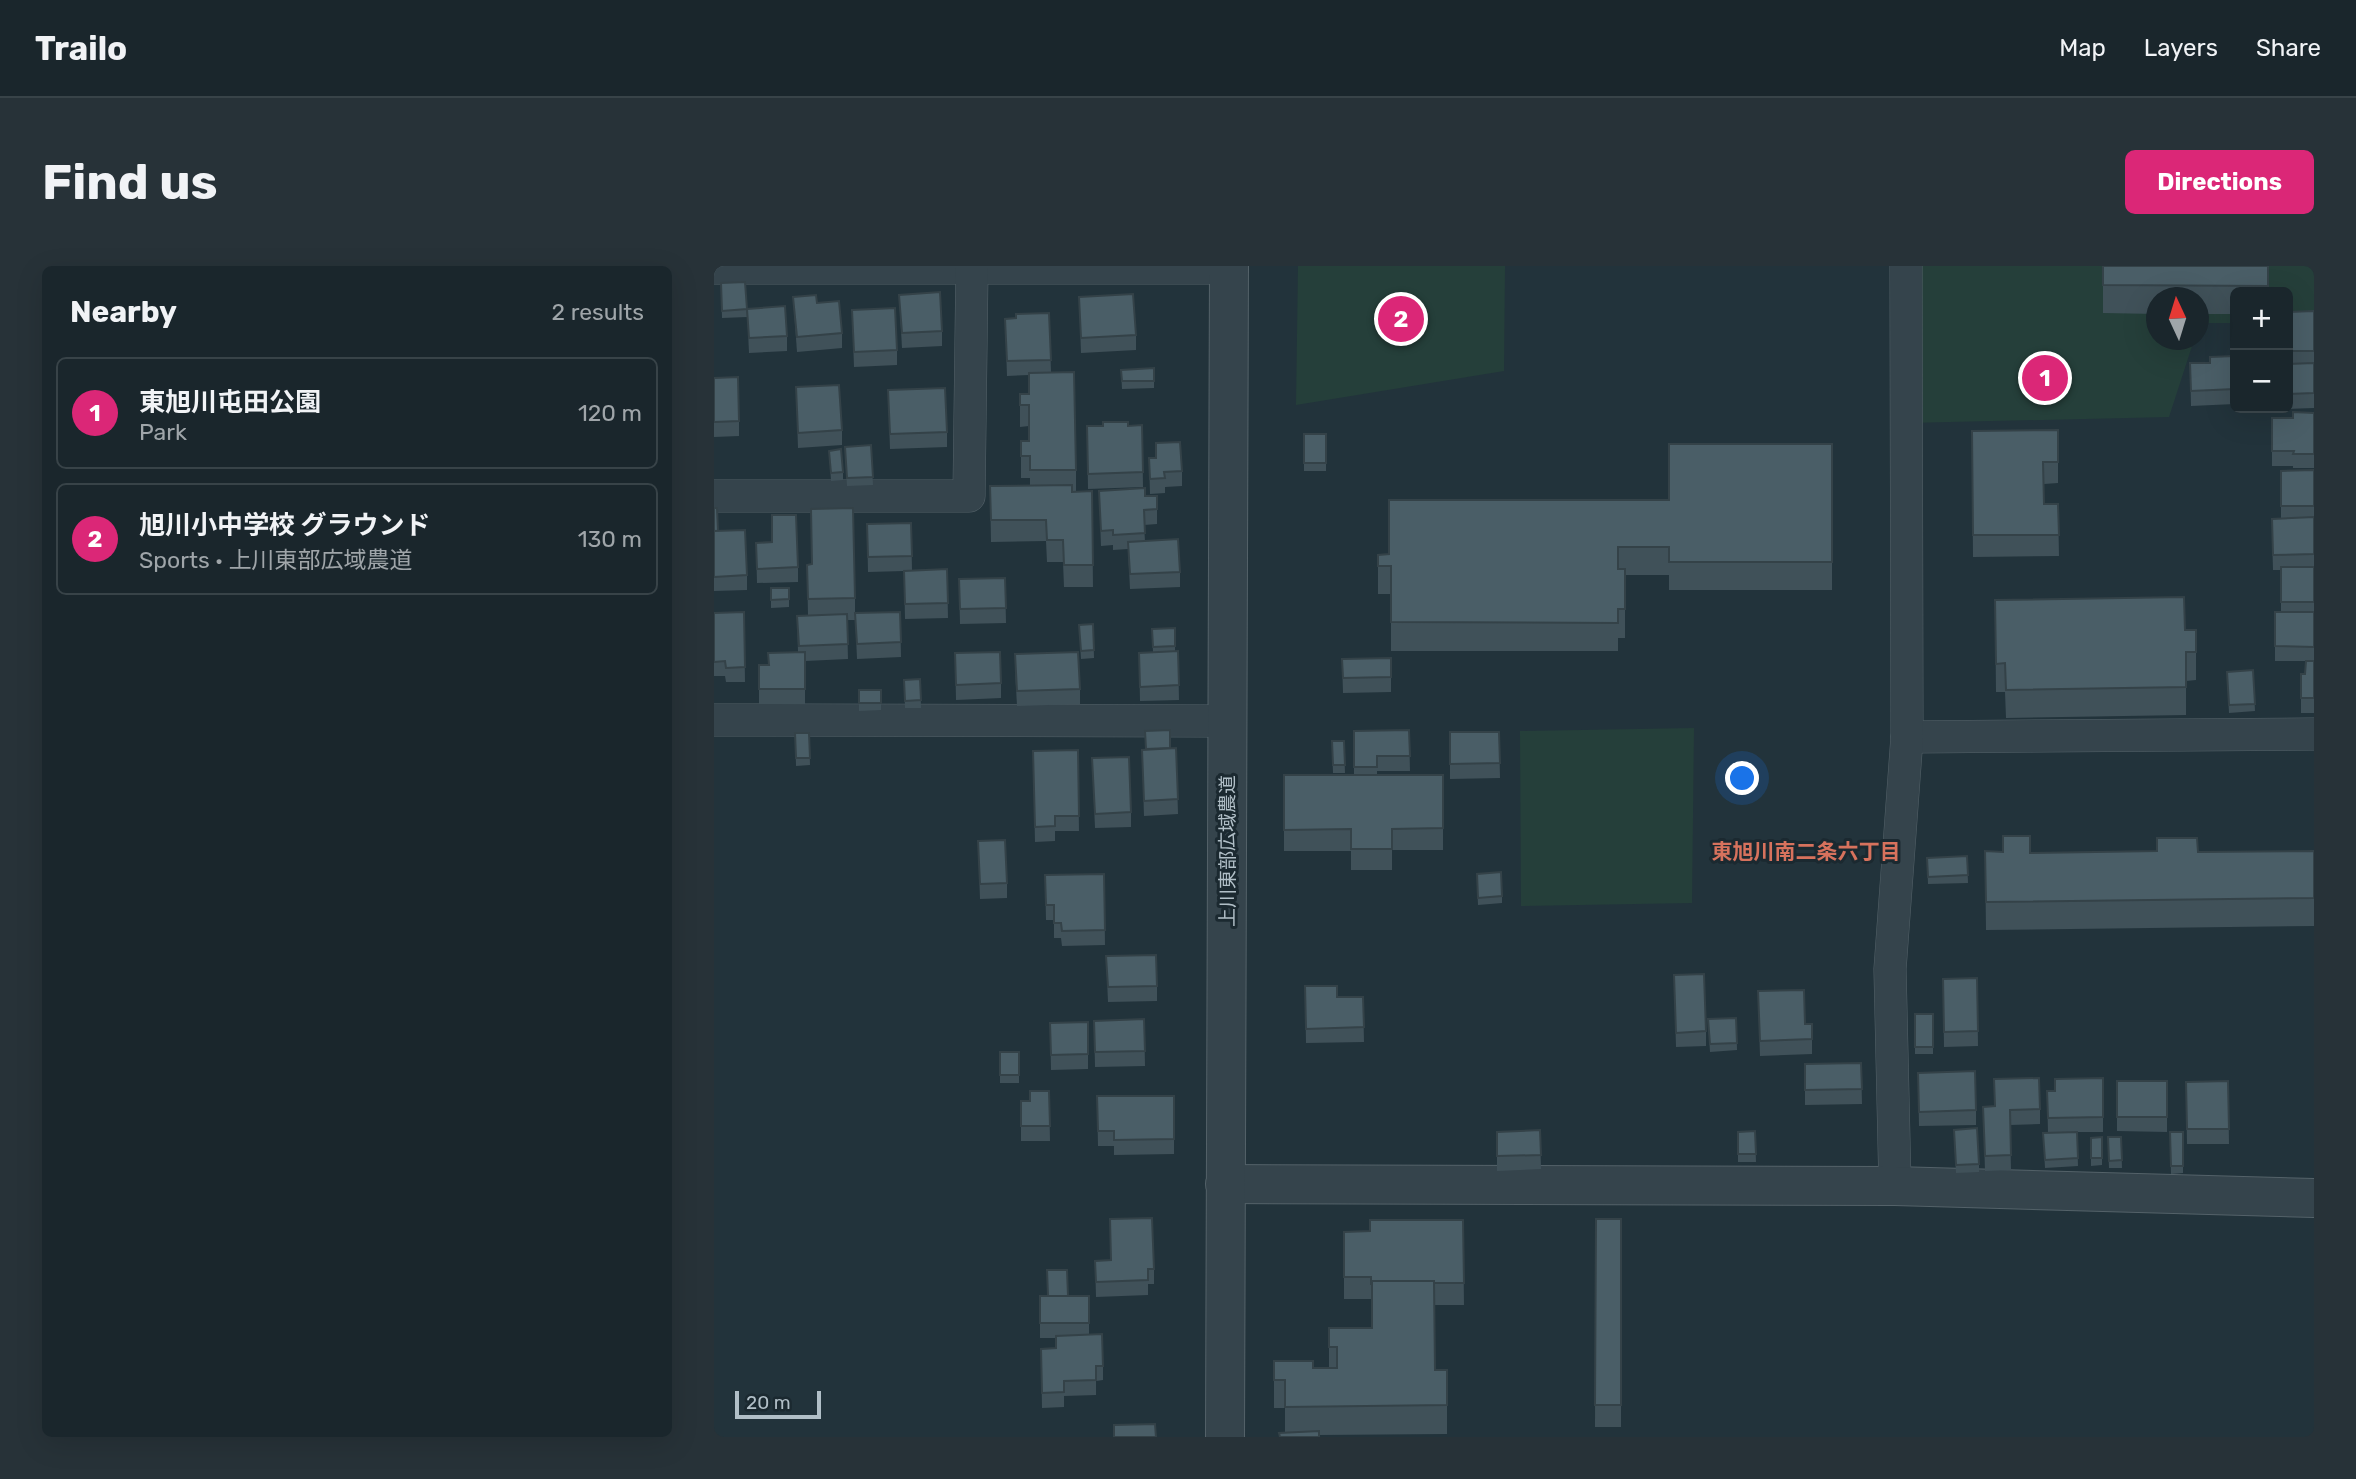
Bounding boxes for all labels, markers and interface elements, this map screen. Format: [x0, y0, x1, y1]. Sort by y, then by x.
text: Trailo [35, 29, 127, 68]
text: Map [2059, 34, 2106, 62]
text: Layers [2144, 34, 2218, 62]
text: Share [2256, 34, 2321, 62]
button: Directions [2125, 150, 2314, 214]
text: Find us [42, 153, 218, 211]
north arrow [2146, 287, 2209, 350]
map controls [2230, 287, 2293, 413]
button: + [2230, 287, 2293, 350]
pin: 2 [1378, 293, 1424, 345]
text: Nearby [70, 294, 177, 330]
text: 2 results [552, 298, 644, 326]
button: − [2230, 350, 2293, 413]
pin: 1 [2022, 352, 2068, 404]
text: 東旭川屯田公園 [139, 387, 321, 418]
text: 1 [89, 399, 101, 427]
text: 120 m [578, 399, 642, 427]
text: Park [139, 418, 187, 446]
text: 旭川小中学校 グラウンド [139, 510, 431, 541]
text: 2 [88, 525, 102, 553]
text: 130 m [578, 525, 642, 553]
text: Sports · 上川東部広域農道 [139, 546, 413, 574]
your location [1725, 761, 1759, 795]
street label: 上川東部広域農道 [1216, 775, 1239, 927]
district label: 東旭川南二条六丁目 [1712, 839, 1901, 864]
scale bar [735, 1388, 821, 1420]
text: 20 m [746, 1391, 791, 1414]

